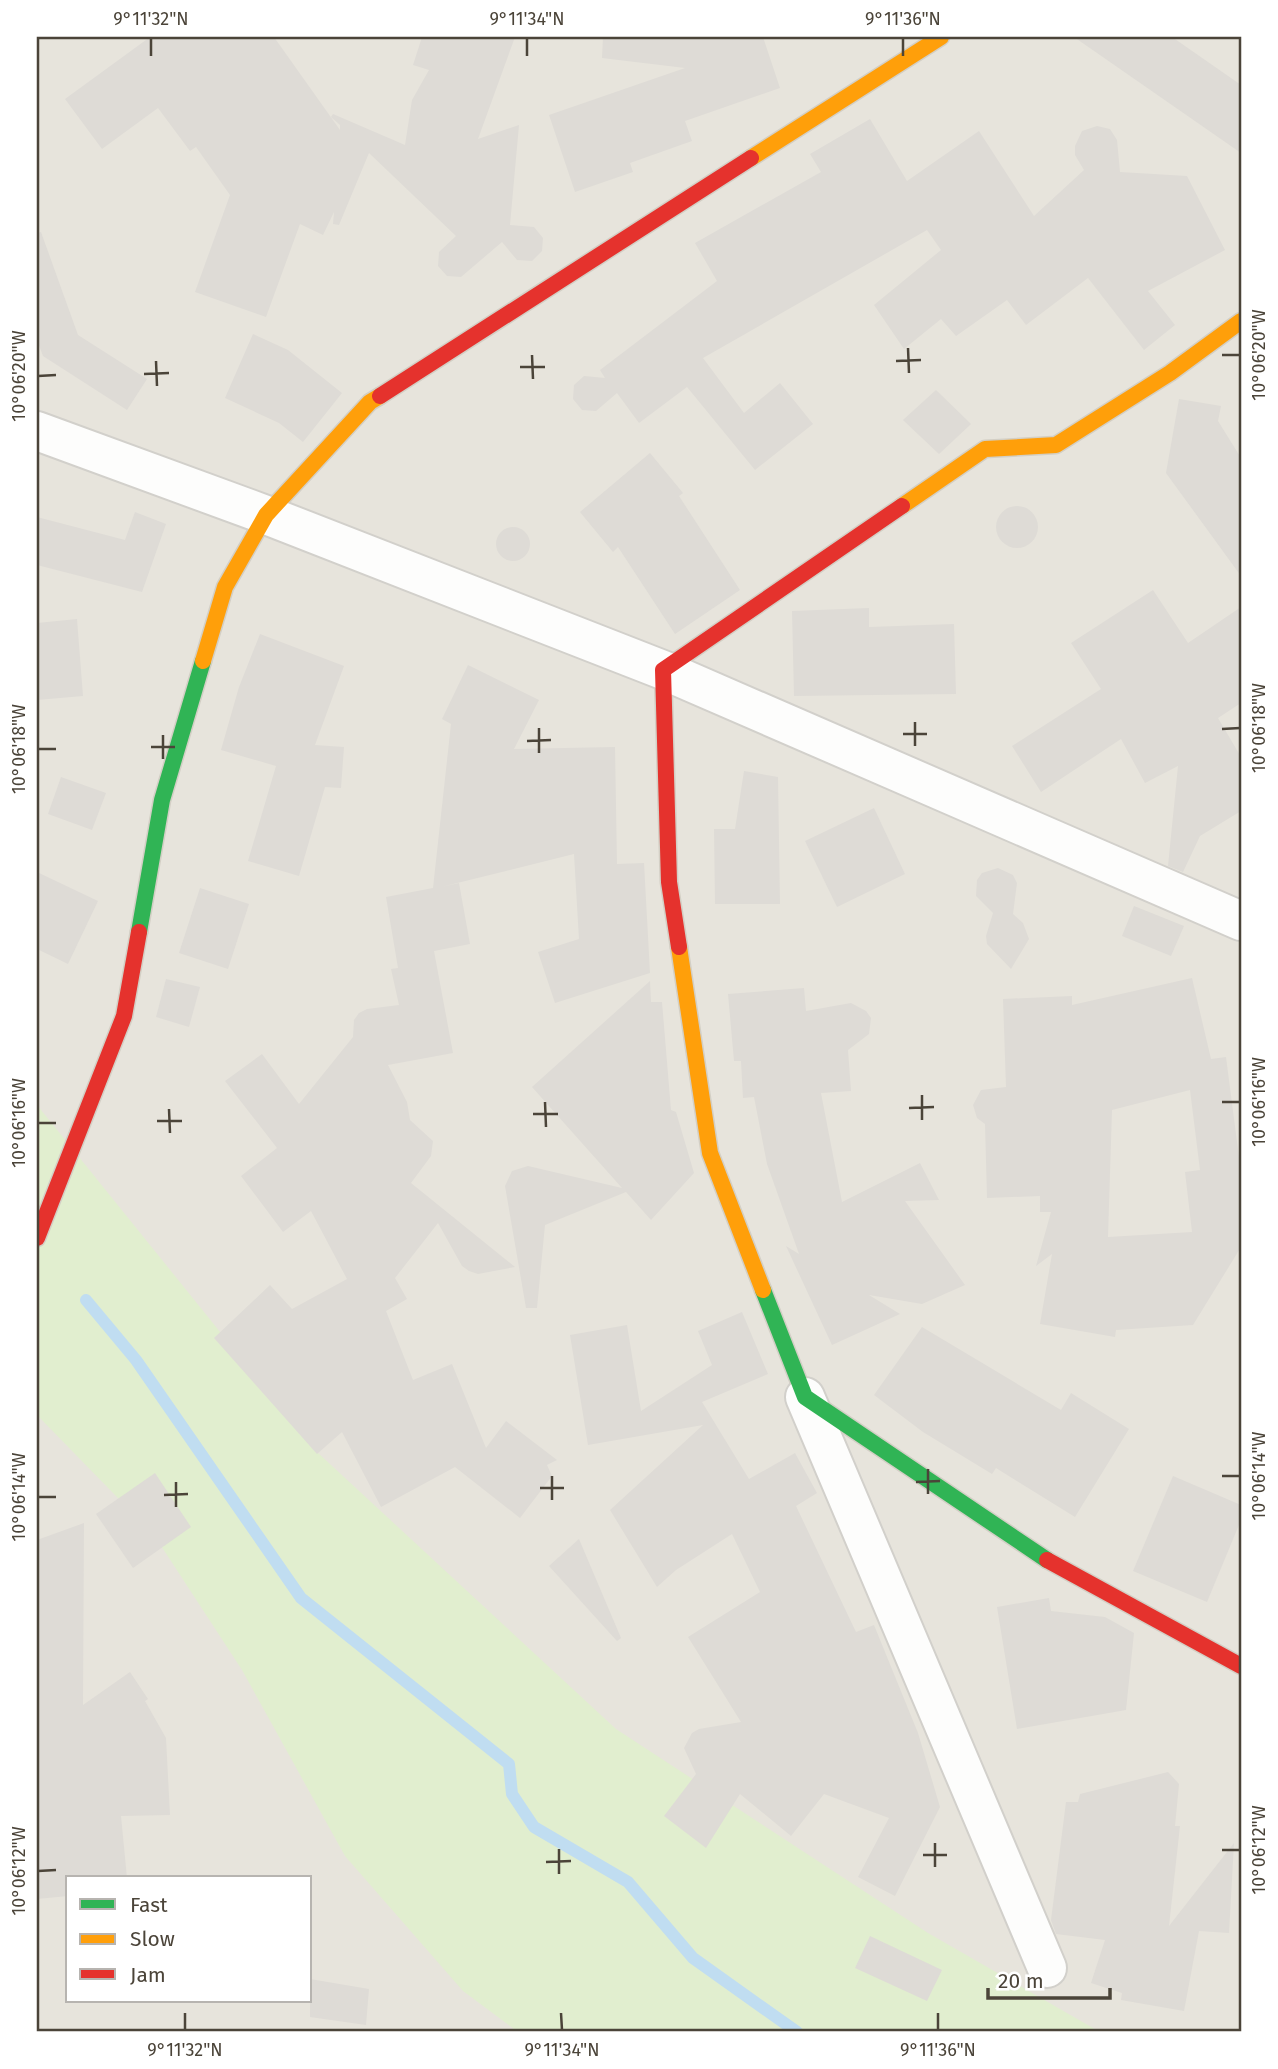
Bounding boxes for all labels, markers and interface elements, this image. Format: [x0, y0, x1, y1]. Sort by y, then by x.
text: 9°11'32"N [113, 8, 189, 30]
text: 9°11'34"N [489, 8, 565, 30]
text: 9°11'36"N [865, 8, 941, 30]
text: 10°06'20"W [1248, 309, 1270, 401]
text: 10°06'20"W [8, 330, 30, 422]
text: 10°06'18"W [1248, 683, 1270, 773]
text: 10°06'18"W [8, 704, 30, 794]
text: 10°06'16"W [1248, 1057, 1270, 1147]
text: 10°06'16"W [8, 1078, 30, 1168]
text: 10°06'14"W [1248, 1431, 1270, 1521]
text: 10°06'14"W [8, 1452, 30, 1542]
text: 10°06'12"W [1248, 1805, 1270, 1895]
text: 10°06'12"W [8, 1826, 30, 1916]
legend [66, 1876, 312, 2002]
text: Fast [130, 1892, 168, 1918]
text: Slow [130, 1926, 175, 1952]
scale bar [988, 1957, 1110, 2001]
text: Jam [130, 1962, 166, 1988]
text: 20 m [998, 1968, 1044, 1994]
text: 9°11'32"N [147, 2039, 223, 2061]
text: 9°11'34"N [524, 2039, 600, 2061]
text: 9°11'36"N [900, 2039, 976, 2061]

